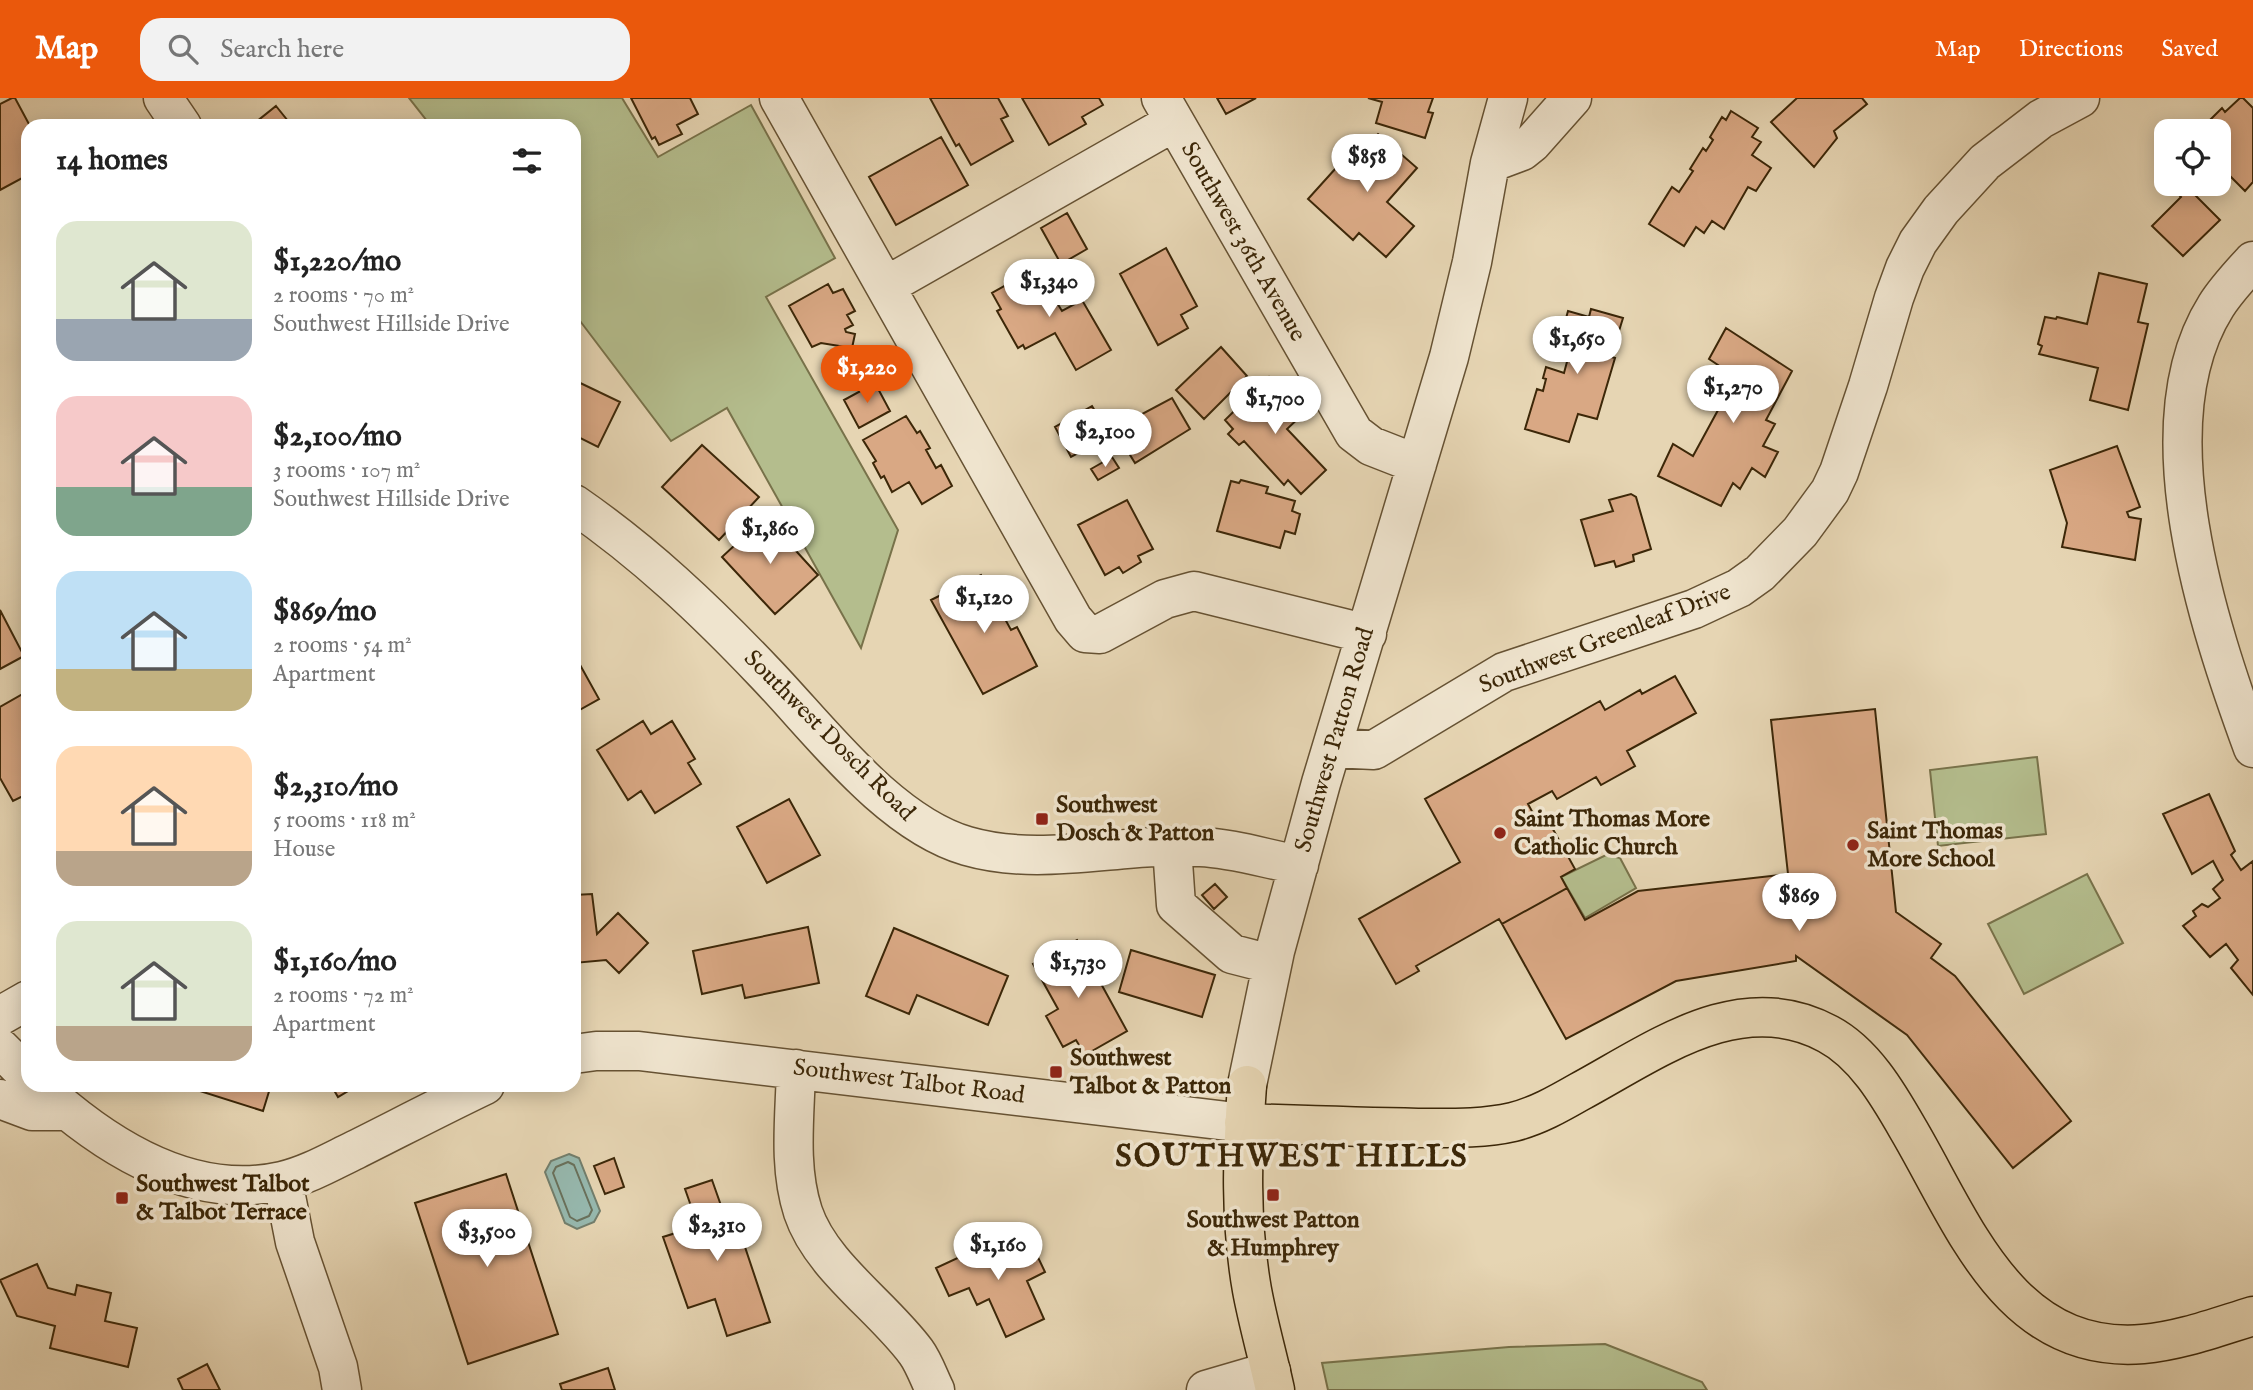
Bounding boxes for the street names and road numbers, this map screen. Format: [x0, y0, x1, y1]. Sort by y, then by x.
street label: Southwest 36th Avenue [1173, 137, 1313, 347]
street label: Southwest Greenleaf Drive [1475, 577, 1735, 701]
street label: Southwest Patton Road [1288, 624, 1382, 856]
street label: Southwest Dosch Road [737, 644, 921, 828]
street label: Southwest Talbot Road [792, 1052, 1027, 1112]

